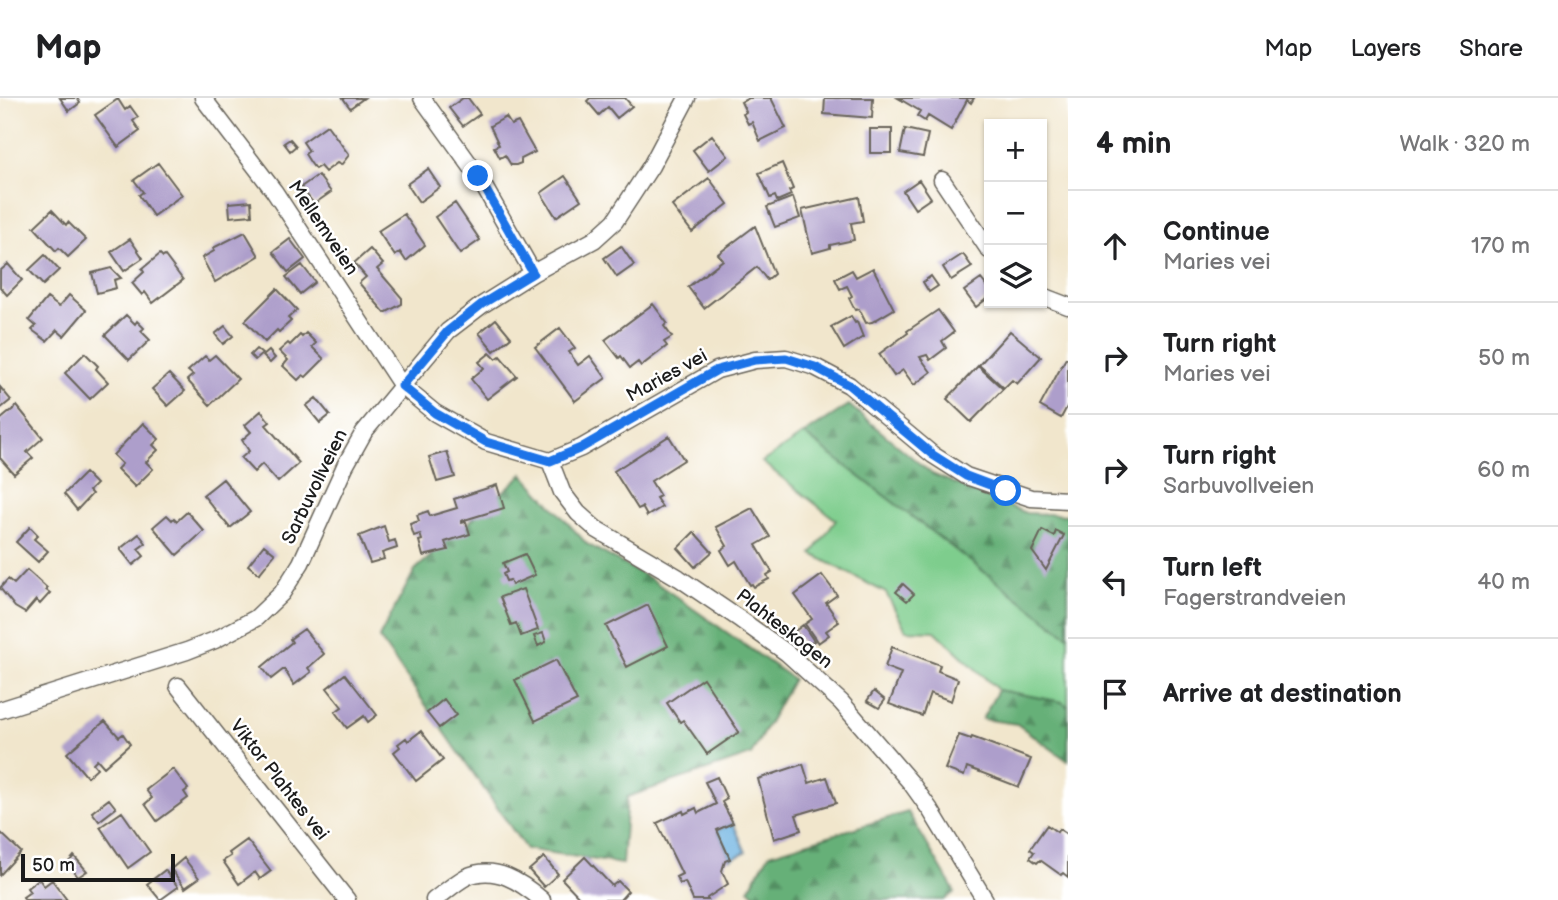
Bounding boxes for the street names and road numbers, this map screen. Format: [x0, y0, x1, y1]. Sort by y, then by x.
street label: Mellemveien [283, 176, 363, 280]
street label: Maries vei [623, 344, 711, 408]
street label: Sarbuvollveien [277, 426, 353, 548]
street label: Plahteskogen [731, 584, 837, 674]
street label: Viktor Plahtes vei [225, 715, 333, 845]

